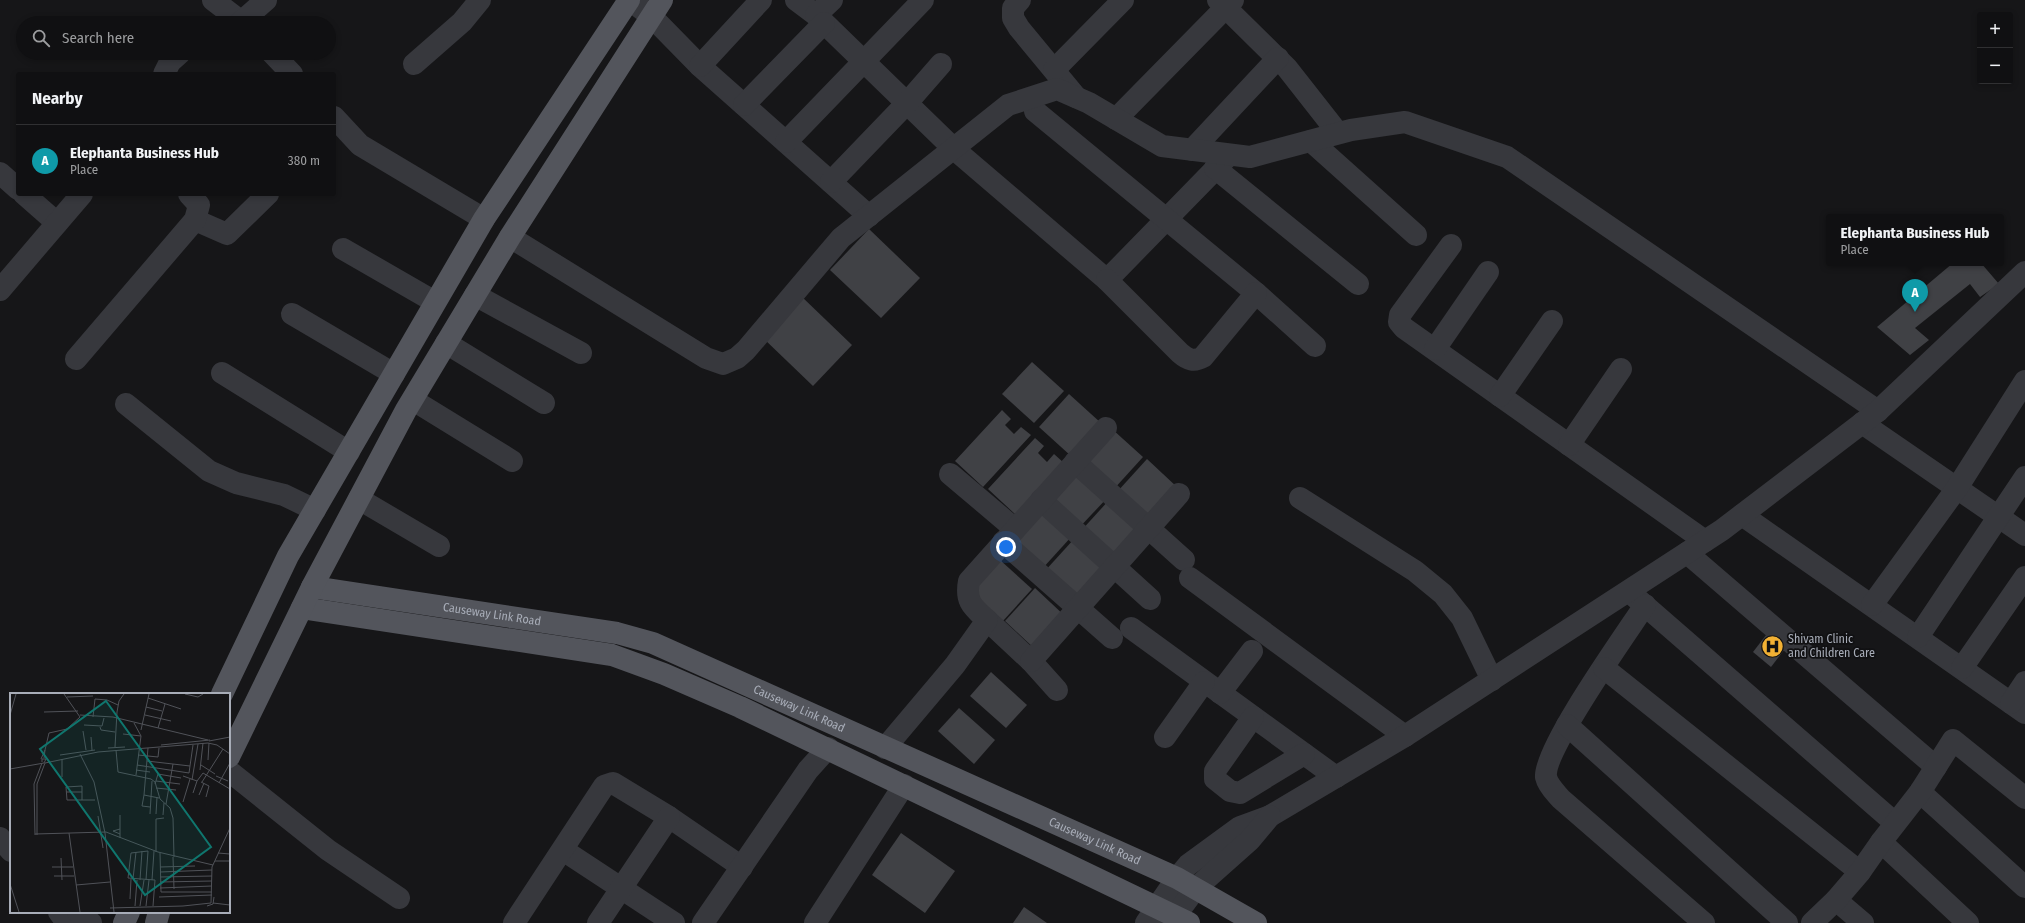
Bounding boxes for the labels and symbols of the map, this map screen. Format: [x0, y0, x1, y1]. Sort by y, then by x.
pin: A [1902, 279, 1928, 312]
your location [996, 537, 1016, 557]
street label: Causeway Link Road [442, 600, 542, 628]
place label: Shivam Clinic and Children Care [1788, 632, 1875, 660]
hospital icon: Shivam Clinic and Children Care [1759, 633, 1785, 659]
street label: Causeway Link Road [751, 682, 847, 735]
inset map [10, 693, 230, 913]
street label: Causeway Link Road [1047, 815, 1143, 868]

